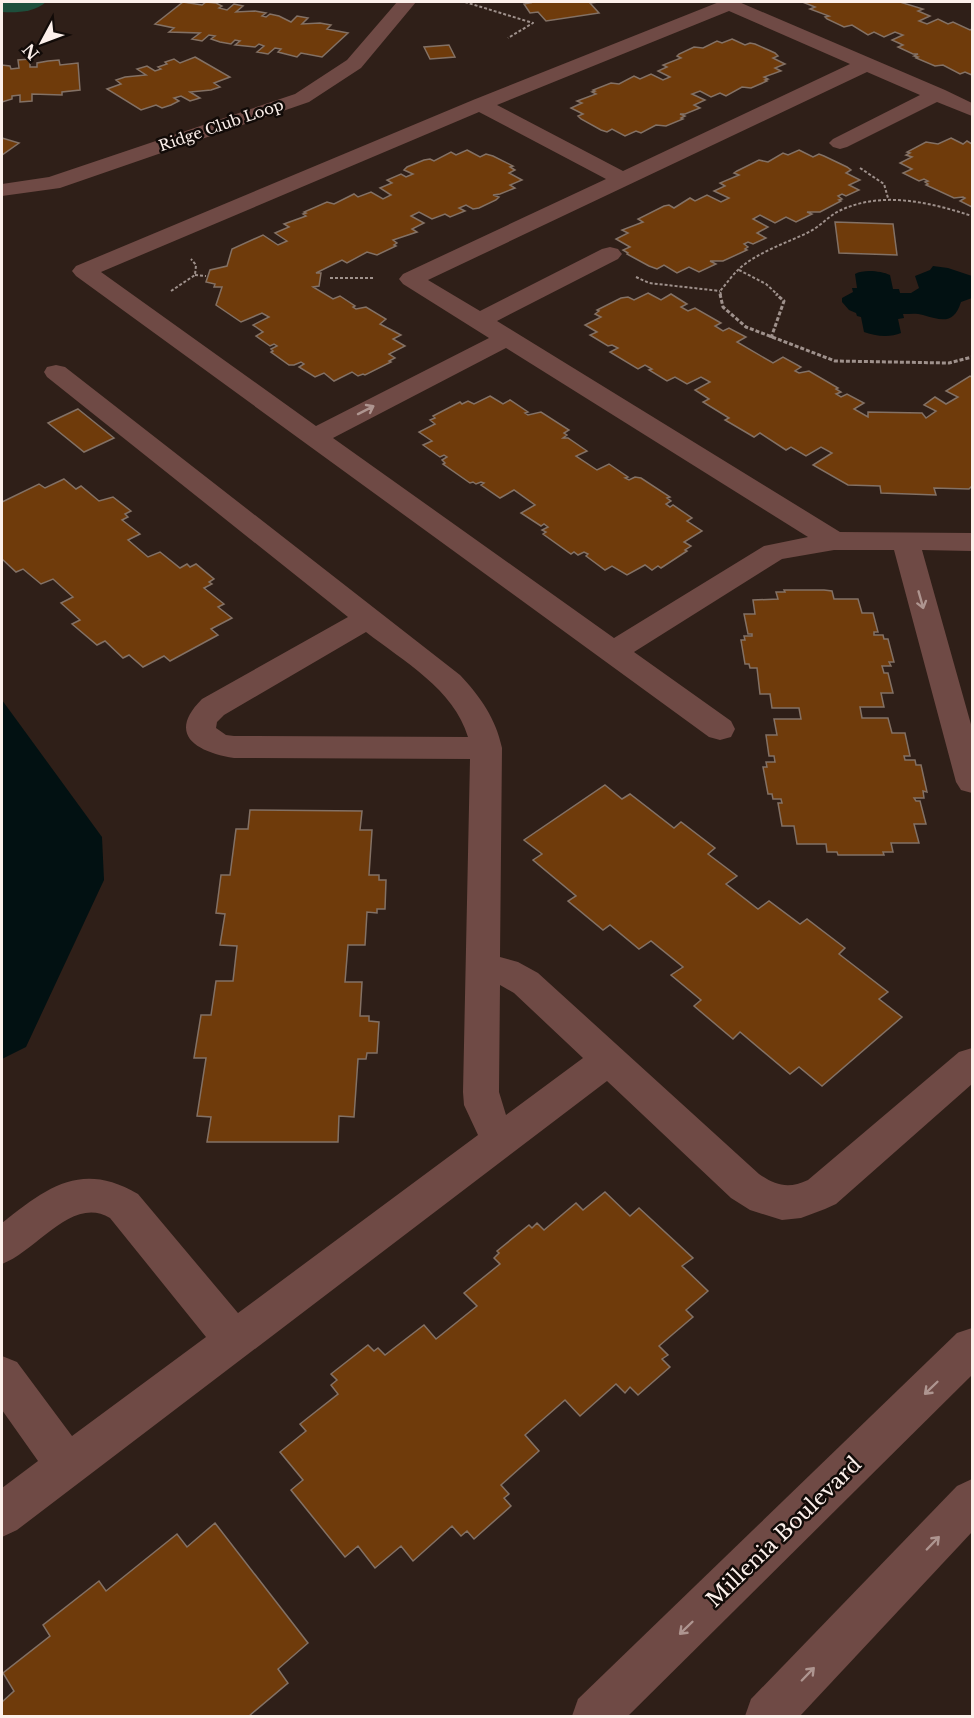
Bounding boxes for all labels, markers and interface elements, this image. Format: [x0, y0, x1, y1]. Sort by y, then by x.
north arrow [12, 12, 72, 72]
text: N [18, 40, 43, 64]
street label: Ridge Club Loop [156, 95, 286, 155]
one-way arrow [357, 404, 375, 415]
one-way arrow [916, 590, 928, 609]
one-way arrow [923, 1381, 938, 1396]
street label: Millenia Boulevard [701, 1451, 867, 1613]
one-way arrow [925, 1536, 939, 1551]
one-way arrow [679, 1620, 694, 1635]
one-way arrow [801, 1667, 815, 1682]

